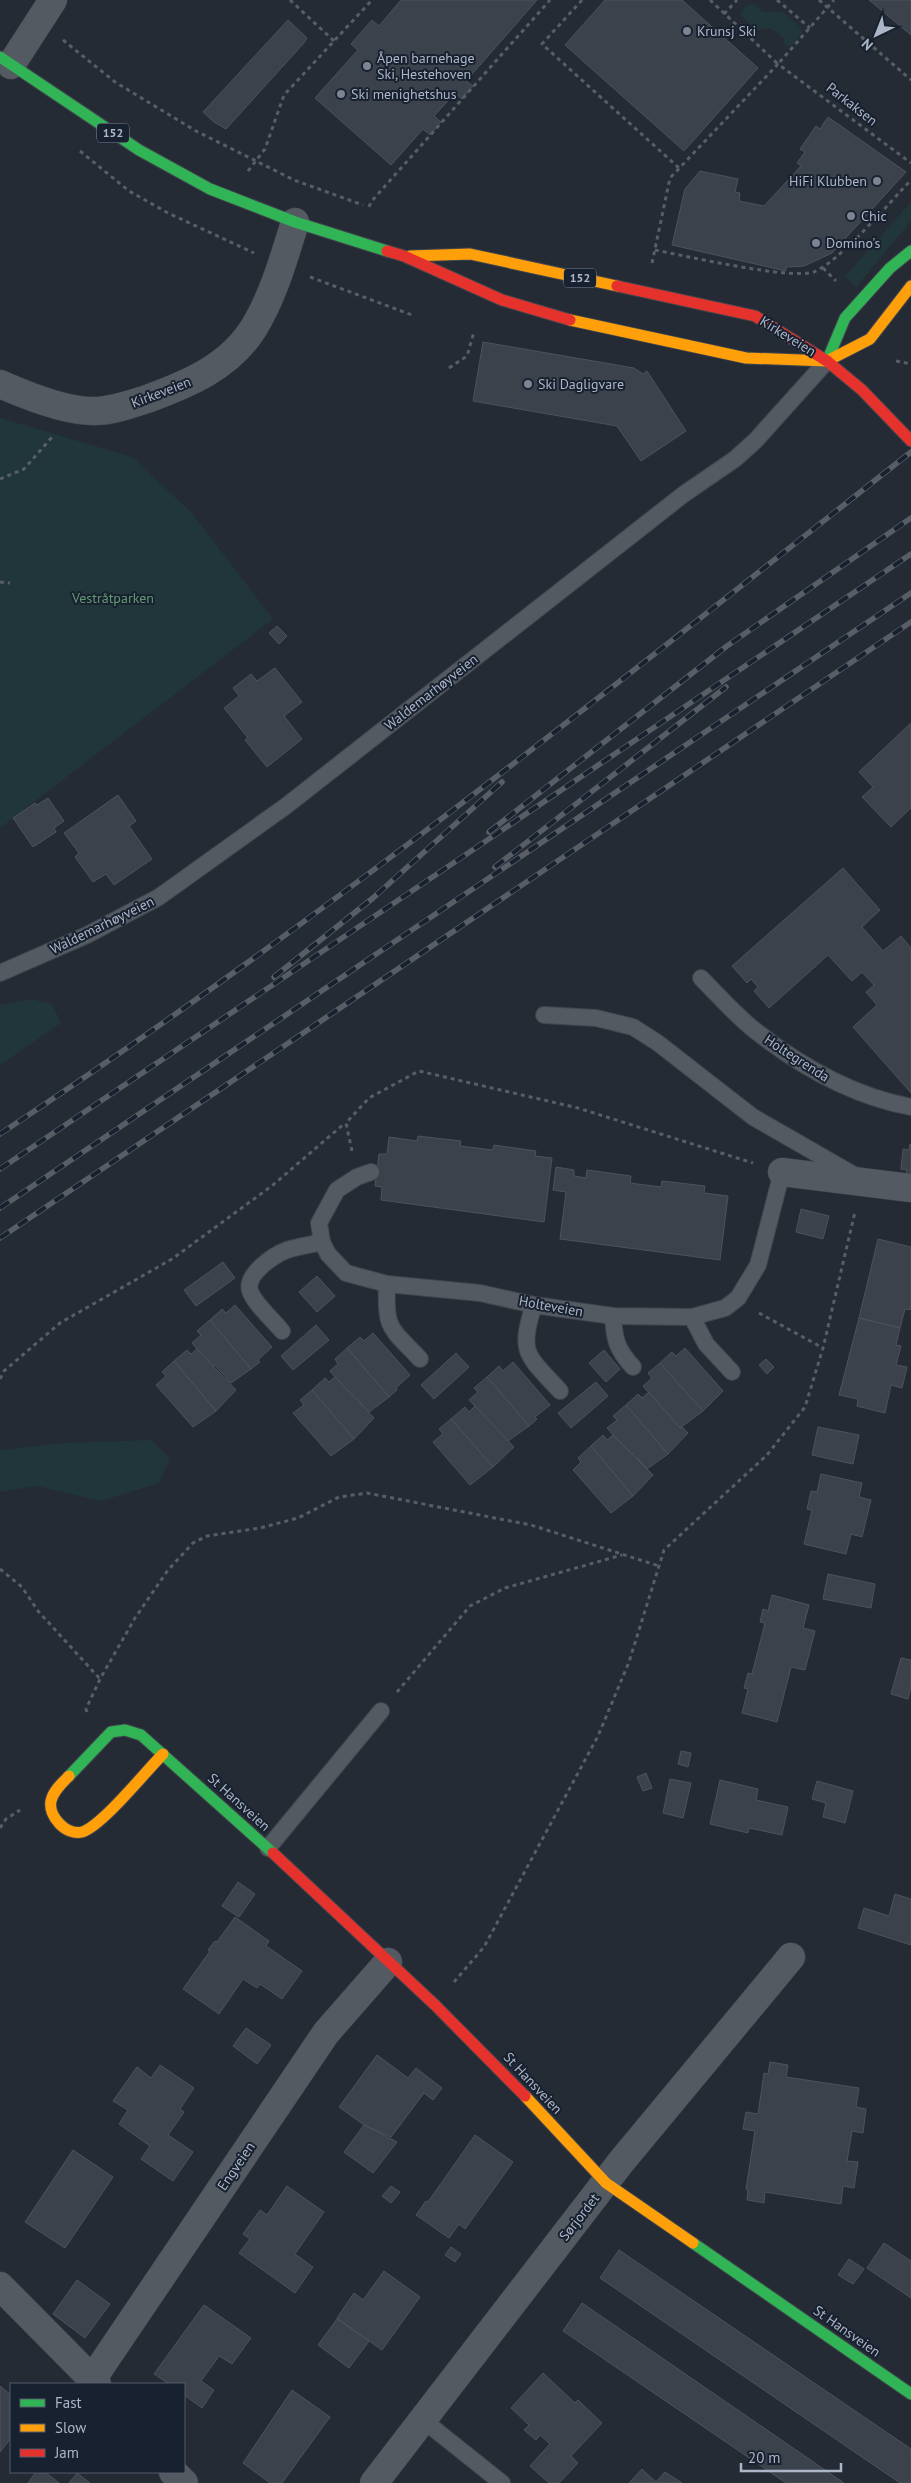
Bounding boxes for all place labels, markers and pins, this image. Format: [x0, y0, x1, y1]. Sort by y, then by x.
place label: Krunsj Ski [697, 22, 756, 40]
marker: Krunsj Ski [681, 25, 693, 37]
place label: Åpen barnehage Ski, Hestehoven [377, 49, 475, 83]
marker: Åpen barnehage Ski, Hestehoven [361, 60, 373, 72]
place label: Ski menighetshus [351, 85, 457, 103]
marker: Ski menighetshus [335, 88, 347, 100]
place label: HiFi Klubben [789, 172, 867, 190]
marker: HiFi Klubben [871, 175, 883, 187]
place label: Chic [861, 207, 887, 225]
marker: Chic [845, 210, 857, 222]
place label: Domino's [826, 234, 880, 252]
marker: Domino's [810, 237, 822, 249]
place label: Ski Dagligvare [538, 375, 624, 393]
marker: Ski Dagligvare [522, 378, 534, 390]

